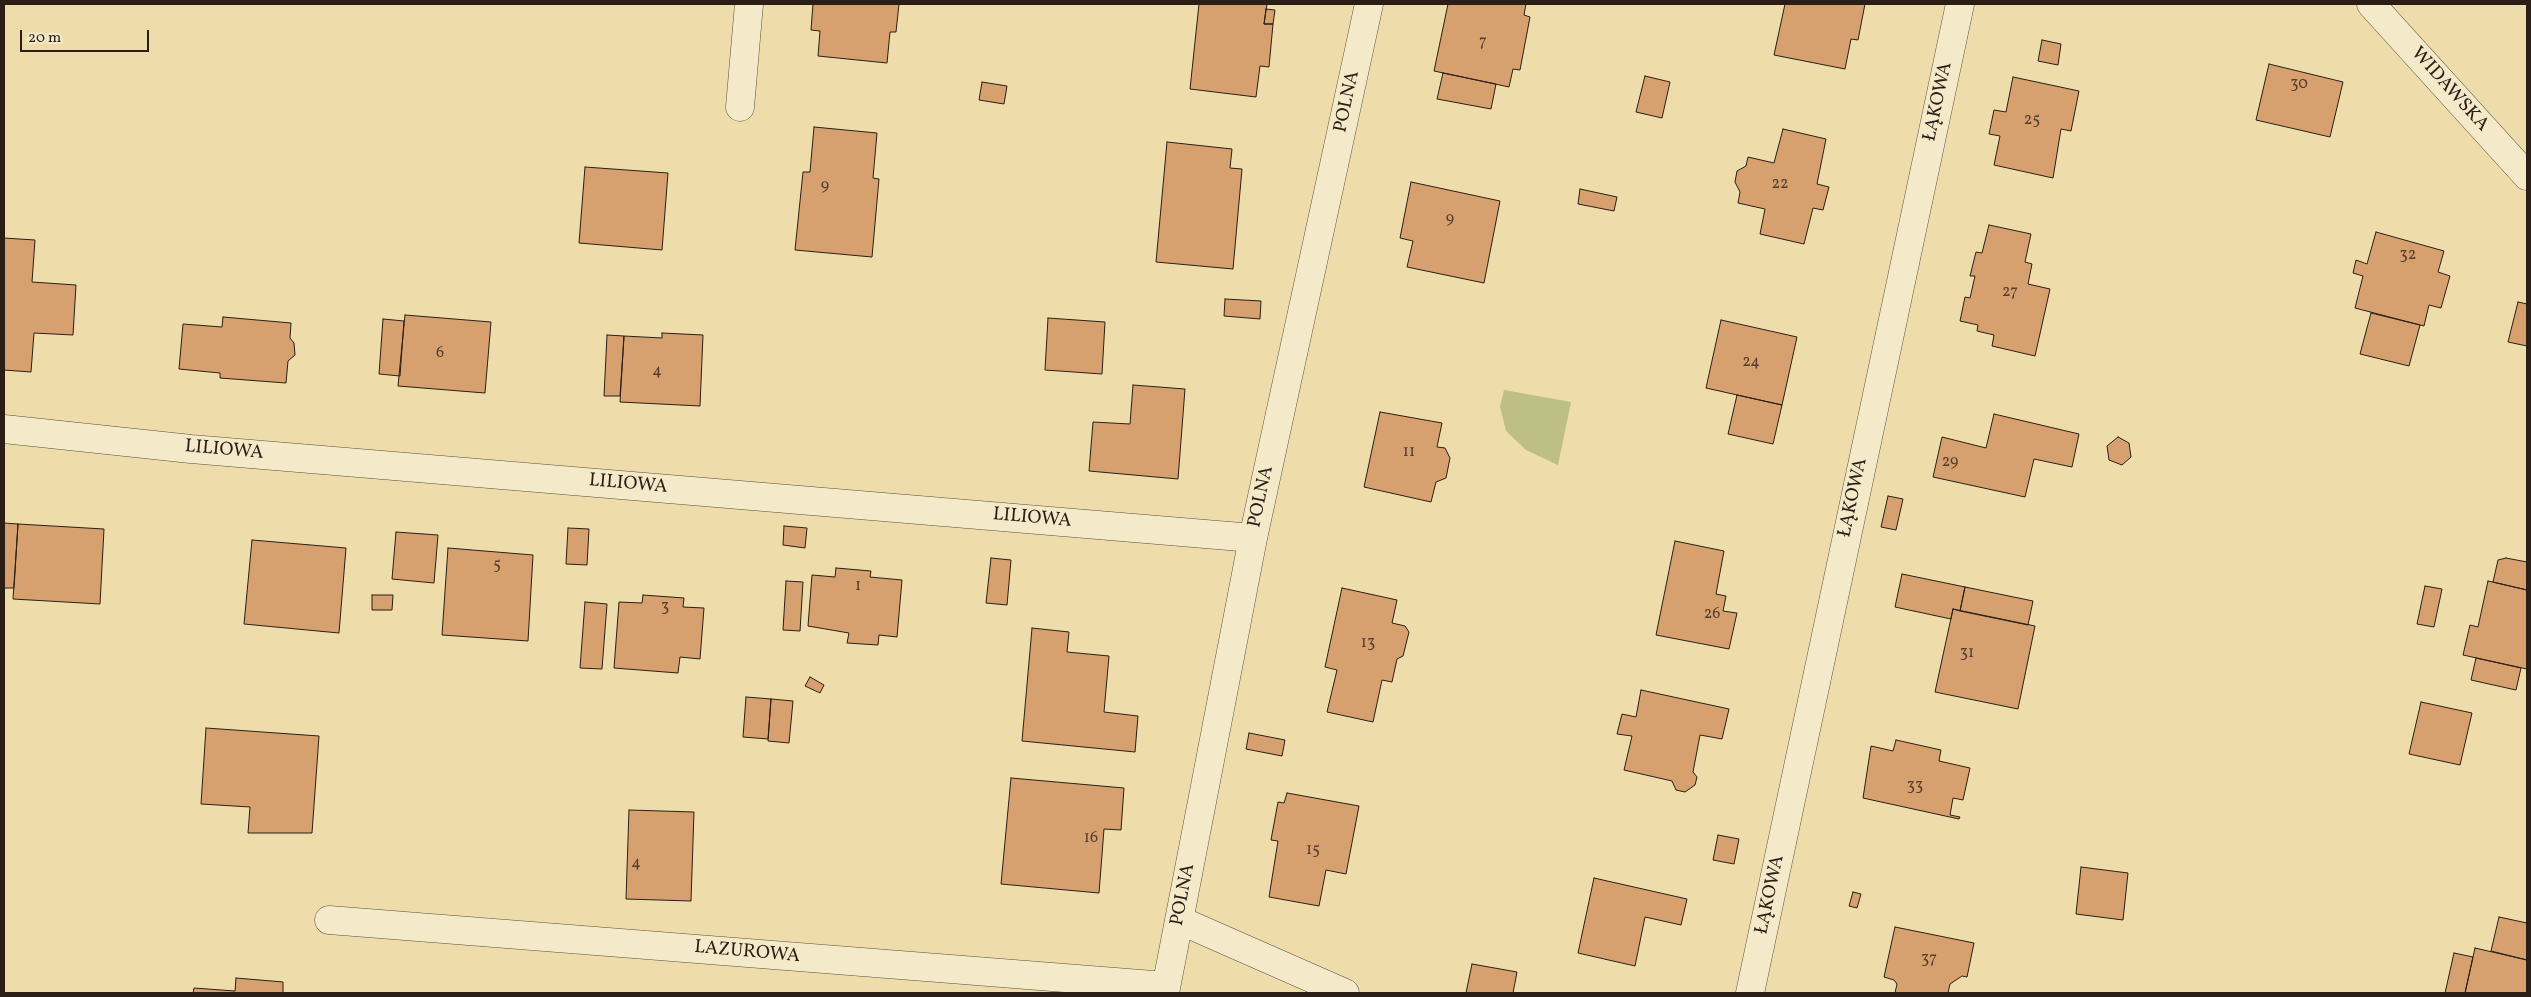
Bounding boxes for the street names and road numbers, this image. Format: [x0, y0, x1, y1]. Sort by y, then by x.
street label: WIDAWSKA [2405, 43, 2493, 137]
street label: ŁĄKOWA [1919, 60, 1959, 144]
street label: POLNA [1330, 69, 1366, 135]
street label: LILIOWA [184, 436, 264, 466]
street label: ŁĄKOWA [1834, 456, 1874, 540]
street label: POLNA [1244, 464, 1280, 530]
street label: LILIOWA [588, 470, 668, 500]
street label: LILIOWA [992, 504, 1072, 534]
street label: ŁĄKOWA [1751, 853, 1791, 937]
street label: POLNA [1167, 862, 1201, 928]
street label: LAZUROWA [693, 937, 801, 969]

